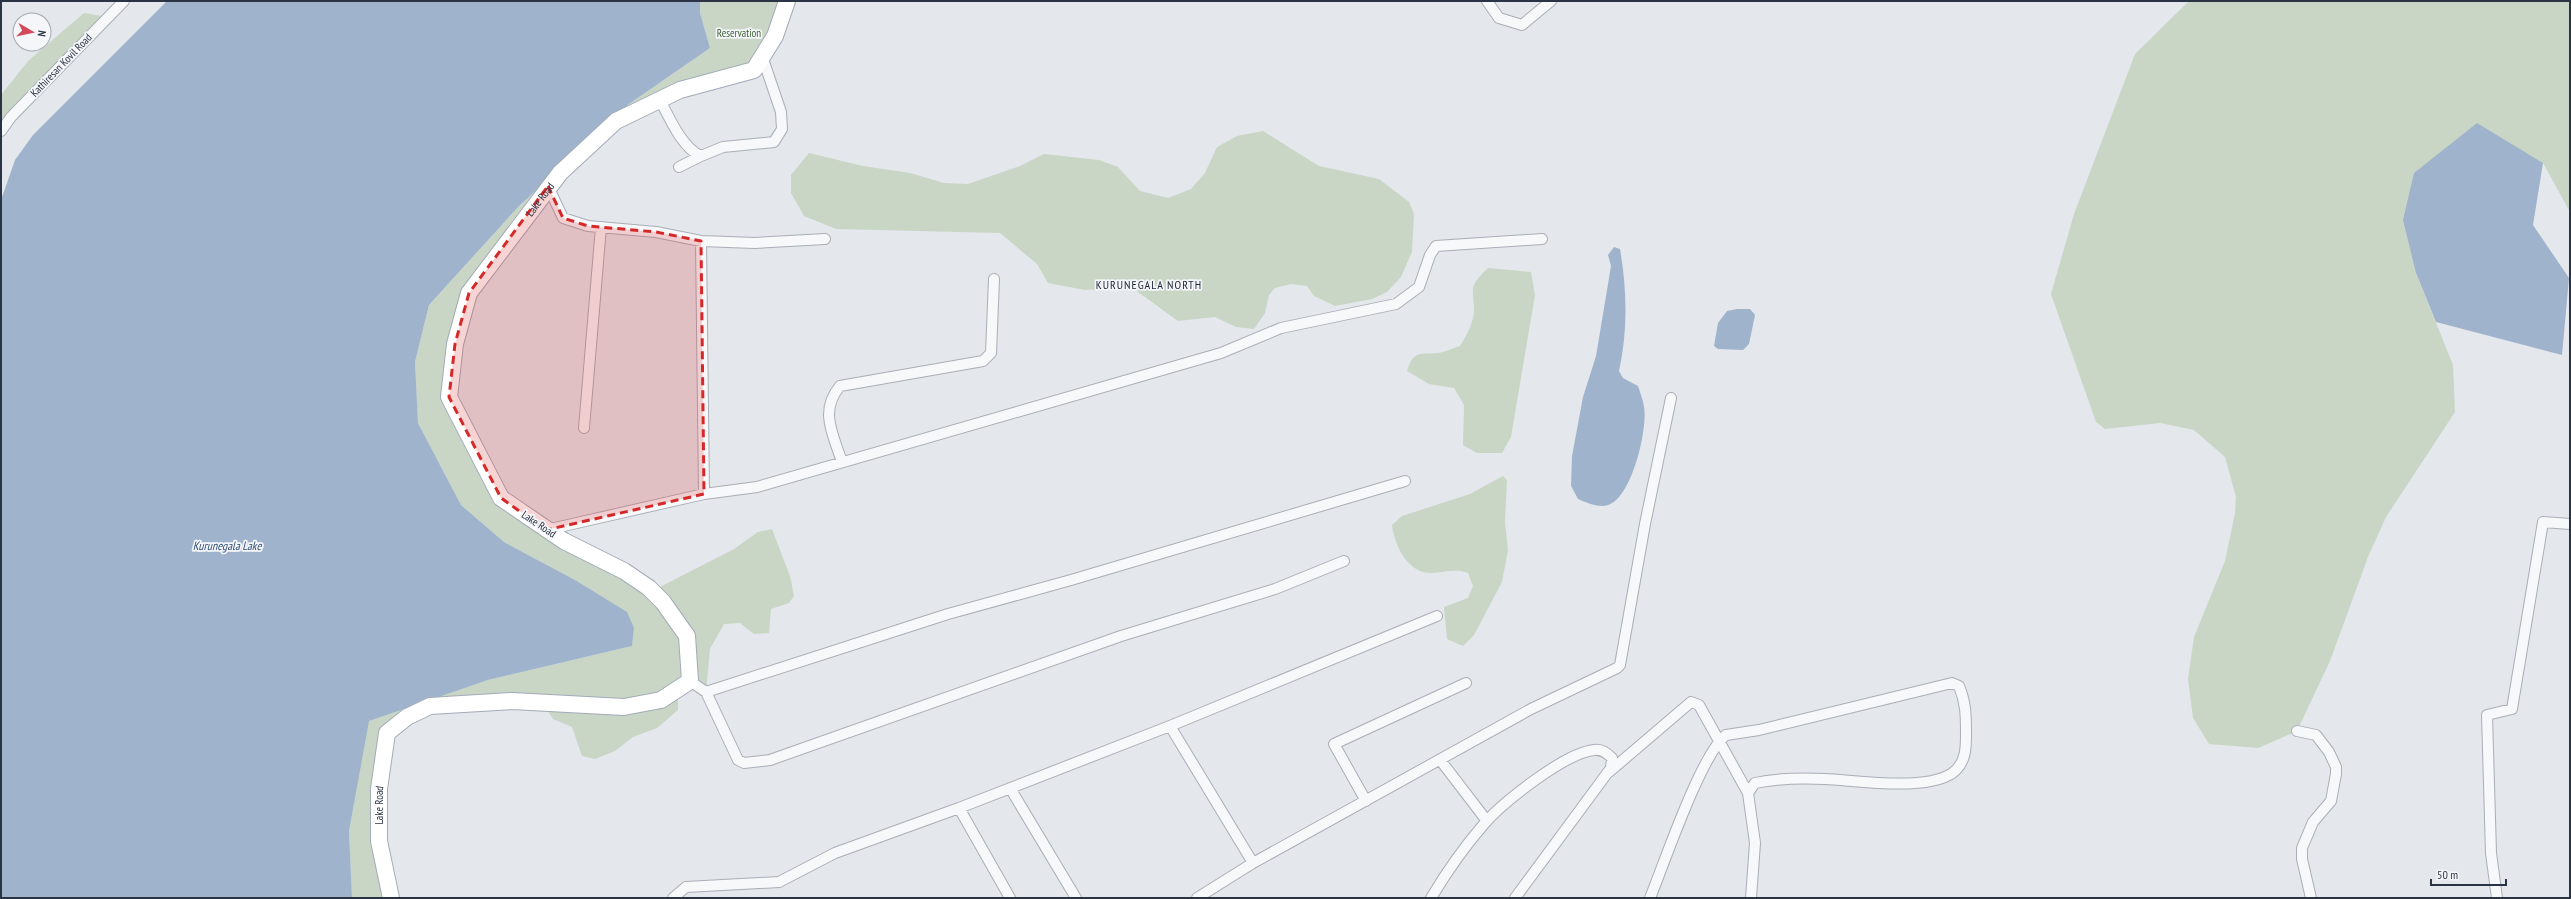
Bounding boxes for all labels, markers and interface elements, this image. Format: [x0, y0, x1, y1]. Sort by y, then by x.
north arrow [12, 12, 52, 52]
park label: Reservation [717, 26, 761, 40]
street label: Kathiresan Kovil Road [27, 30, 95, 100]
text: N [34, 30, 49, 38]
street label: Lake Road [523, 180, 557, 219]
district label: KURUNEGALA NORTH [1096, 277, 1202, 292]
street label: Lake Road [519, 507, 559, 541]
water label: Kurunegala Lake [193, 538, 262, 553]
street label: Lake Road [372, 785, 386, 825]
scale bar [2431, 861, 2506, 887]
text: 50 m [2437, 867, 2458, 882]

